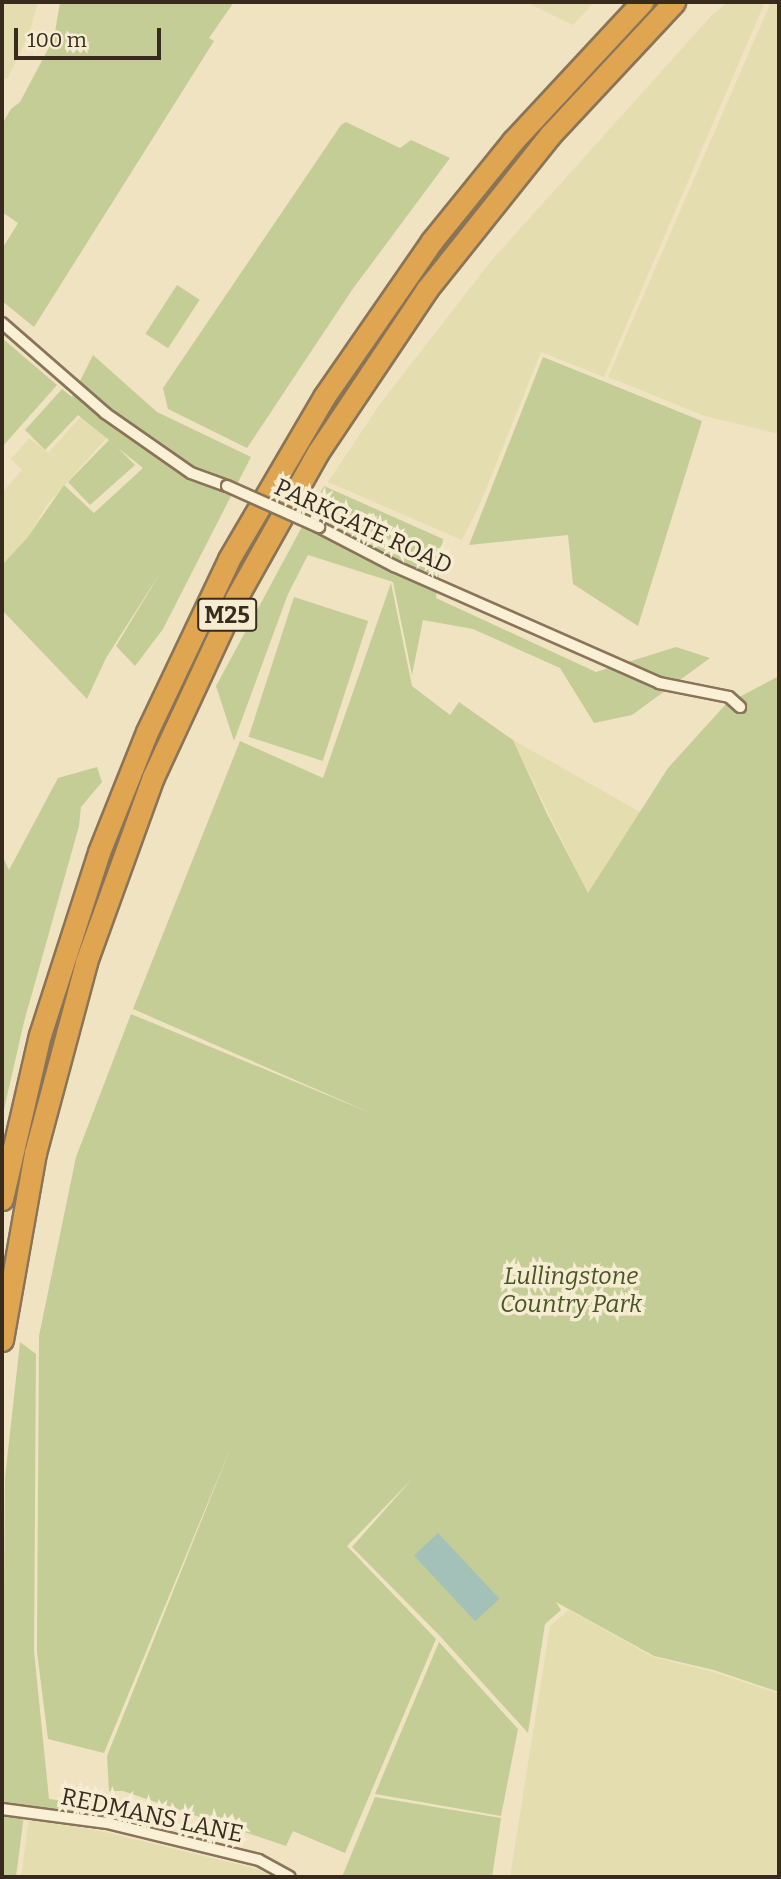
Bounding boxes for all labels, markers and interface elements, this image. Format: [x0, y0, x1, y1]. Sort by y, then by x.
scale bar [18, 14, 164, 58]
text: 100 m [27, 27, 87, 53]
street label: PARKGATE ROAD [270, 473, 456, 581]
road number: M25 [196, 596, 258, 635]
park label: Lullingstone Country Park [500, 1263, 642, 1319]
street label: REDMANS LANE [58, 1783, 246, 1849]

